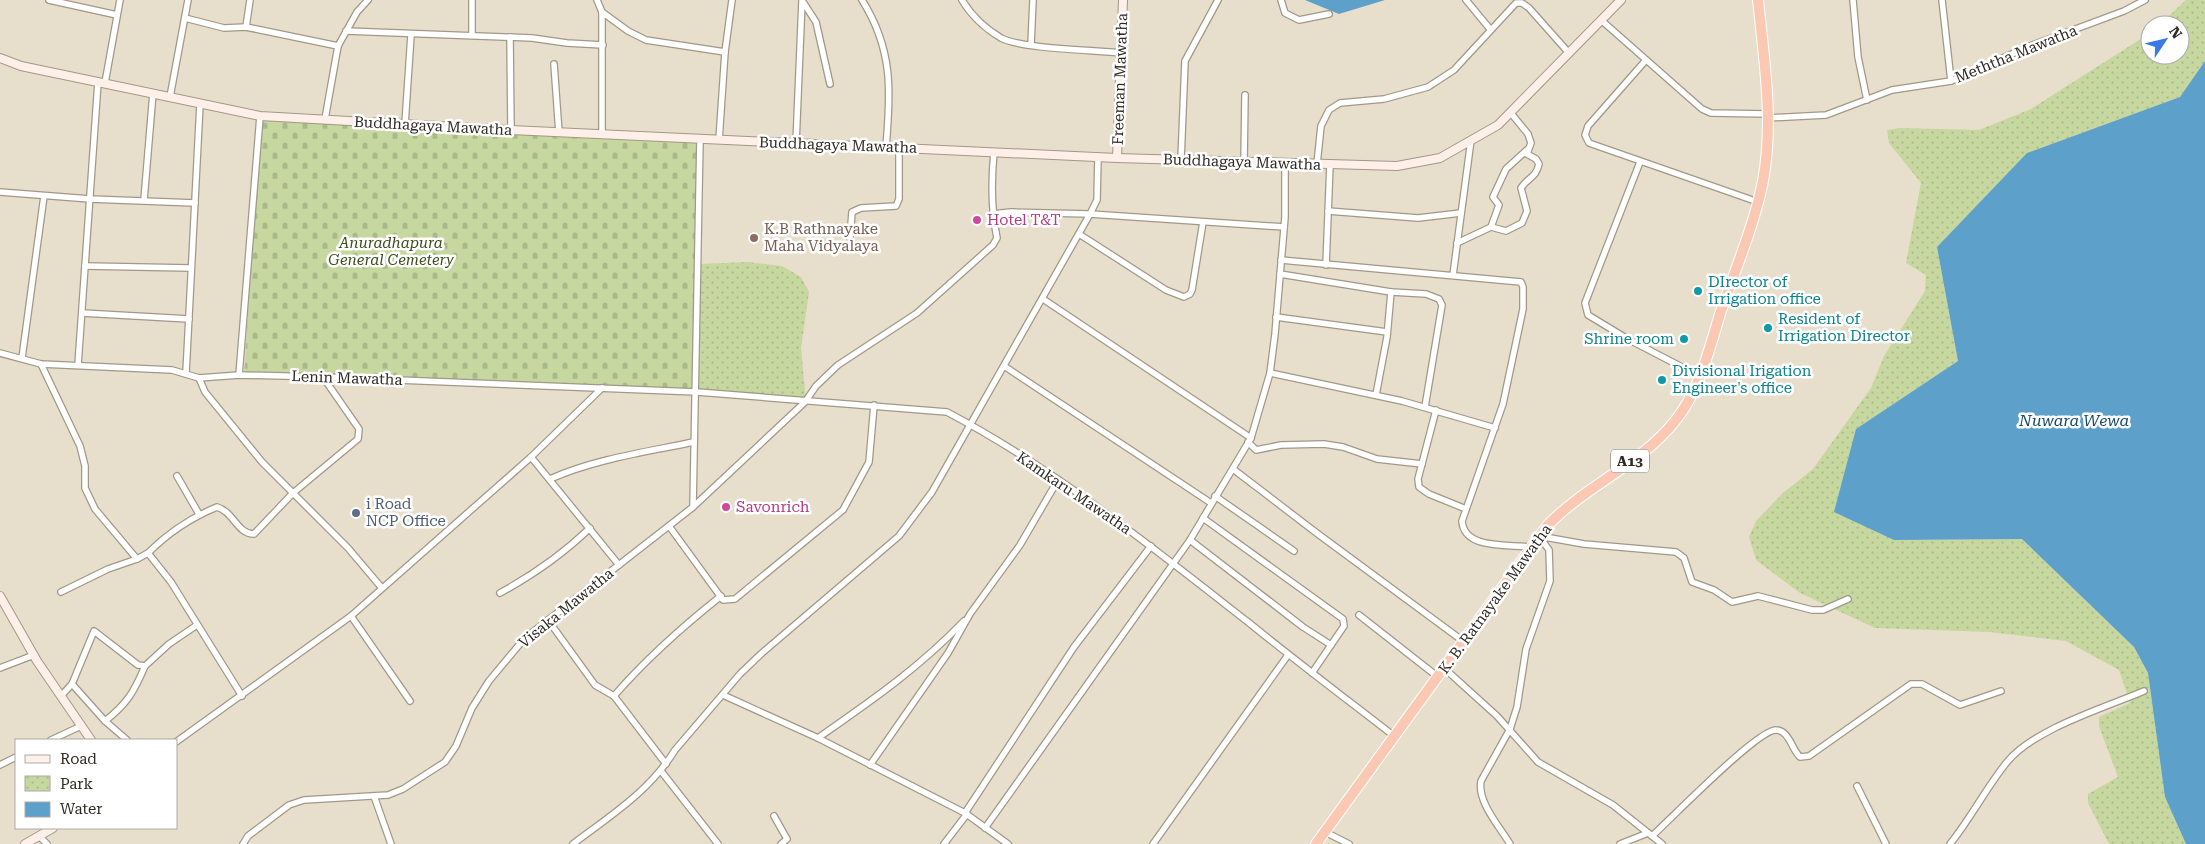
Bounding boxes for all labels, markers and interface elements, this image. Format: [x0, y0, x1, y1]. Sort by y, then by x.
street label: Freeman Mawatha [1109, 13, 1131, 145]
north arrow [2140, 15, 2190, 65]
street label: Meththa Mawatha [1952, 21, 2080, 87]
text: N [2166, 24, 2185, 42]
street label: Buddhagaya Mawatha [353, 113, 513, 139]
street label: Buddhagaya Mawatha [759, 133, 917, 157]
street label: Buddhagaya Mawatha [1163, 150, 1321, 174]
place label: Hotel T&T [987, 211, 1061, 229]
marker: Hotel T&T [971, 214, 983, 226]
place label: K.B Rathnayake Maha Vidyalaya [764, 220, 879, 255]
marker: K.B Rathnayake Maha Vidyalaya [748, 232, 760, 244]
park label: Anuradhapura General Cemetery [328, 234, 454, 269]
place label: DIrector of Irrigation office [1708, 273, 1821, 308]
marker: DIrector of Irrigation office [1692, 285, 1704, 297]
place label: Resident of Irrigation Director [1778, 310, 1910, 345]
marker: Resident of Irrigation Director [1762, 322, 1774, 334]
place label: Shrine room [1584, 330, 1674, 348]
marker: Shrine room [1678, 333, 1690, 345]
place label: Divisional Irigation Engineer's office [1672, 362, 1812, 397]
street label: Lenin Mawatha [291, 367, 403, 389]
marker: Divisional Irigation Engineer's office [1656, 374, 1668, 386]
water label: Nuwara Wewa [2018, 411, 2129, 430]
street label: Kamkaru Mawatha [1013, 448, 1135, 538]
road number: A13 [1611, 450, 1649, 472]
place label: i Road NCP Office [366, 495, 446, 530]
place label: Savonrich [736, 498, 810, 516]
marker: Savonrich [720, 501, 732, 513]
marker: i Road NCP Office [350, 507, 362, 519]
street label: K. B. Ratnayake Mawatha [1435, 521, 1555, 677]
street label: Visaka Mawatha [515, 564, 617, 652]
legend [15, 739, 178, 829]
text: Road [60, 750, 97, 768]
text: Park [60, 775, 94, 793]
text: Water [60, 800, 102, 818]

